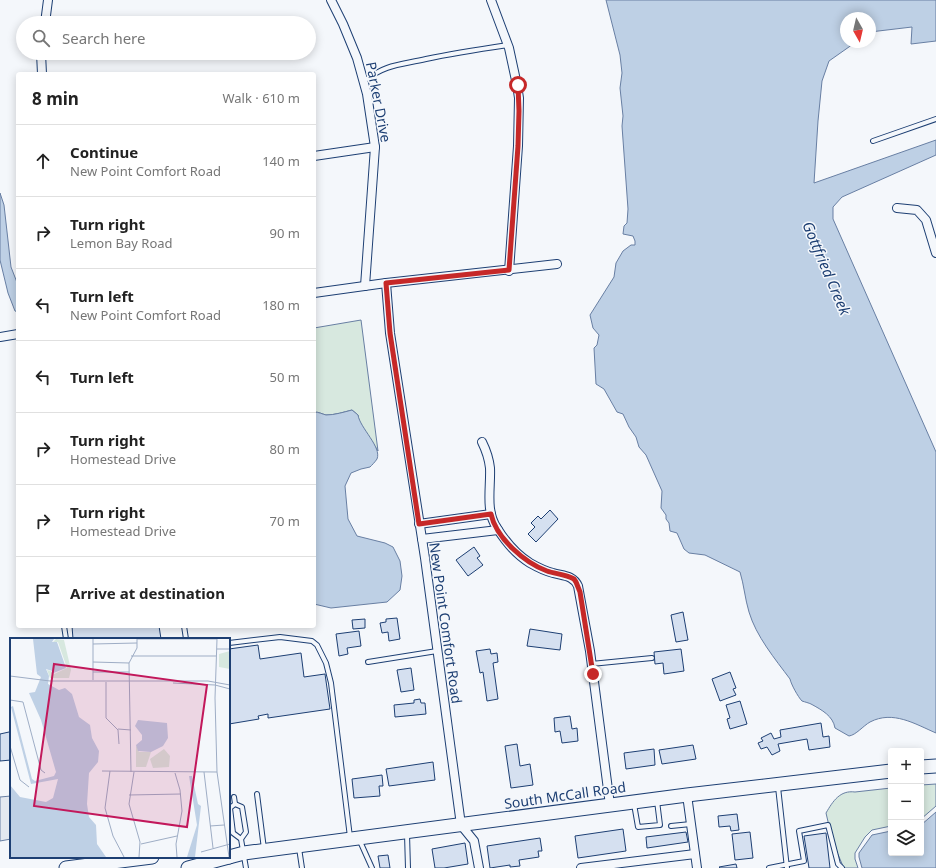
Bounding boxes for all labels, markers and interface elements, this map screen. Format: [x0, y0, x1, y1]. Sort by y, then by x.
north arrow [840, 12, 876, 48]
search box [16, 16, 316, 60]
icon: search [30, 27, 52, 49]
text: Search here [62, 28, 145, 48]
street label: Parker Drive [362, 60, 396, 144]
route start [509, 76, 527, 94]
text: 8 min [32, 87, 79, 110]
text: Walk · 610 m [222, 89, 300, 107]
text: Continue [70, 142, 138, 162]
icon: ahead [32, 150, 54, 172]
text: 140 m [262, 152, 300, 170]
text: New Point Comfort Road [70, 162, 221, 180]
text: Turn right [70, 214, 145, 234]
water label: Gottfried Creek [798, 218, 856, 319]
icon: right [32, 222, 54, 244]
text: 90 m [270, 224, 300, 242]
text: Lemon Bay Road [70, 234, 173, 252]
text: Turn left [70, 286, 134, 306]
icon: left [32, 294, 54, 316]
text: 180 m [262, 296, 300, 314]
text: New Point Comfort Road [70, 306, 221, 324]
icon: left [32, 366, 54, 388]
text: Turn left [70, 367, 134, 387]
text: 50 m [270, 368, 300, 386]
text: Turn right [70, 430, 145, 450]
icon: right [32, 438, 54, 460]
text: 80 m [270, 440, 300, 458]
text: Homestead Drive [70, 450, 176, 468]
text: Turn right [70, 502, 145, 522]
icon: right [32, 510, 54, 532]
text: 70 m [270, 512, 300, 530]
text: Homestead Drive [70, 522, 176, 540]
street label: New Point Comfort Road [425, 541, 467, 705]
icon: arrive [32, 582, 54, 604]
text: Arrive at destination [70, 583, 225, 603]
inset map [10, 638, 230, 858]
route end [584, 665, 602, 683]
map controls [888, 748, 924, 856]
button: + [888, 748, 924, 784]
street label: South McCall Road [503, 777, 627, 813]
button: − [888, 784, 924, 820]
button: layers [888, 820, 924, 856]

